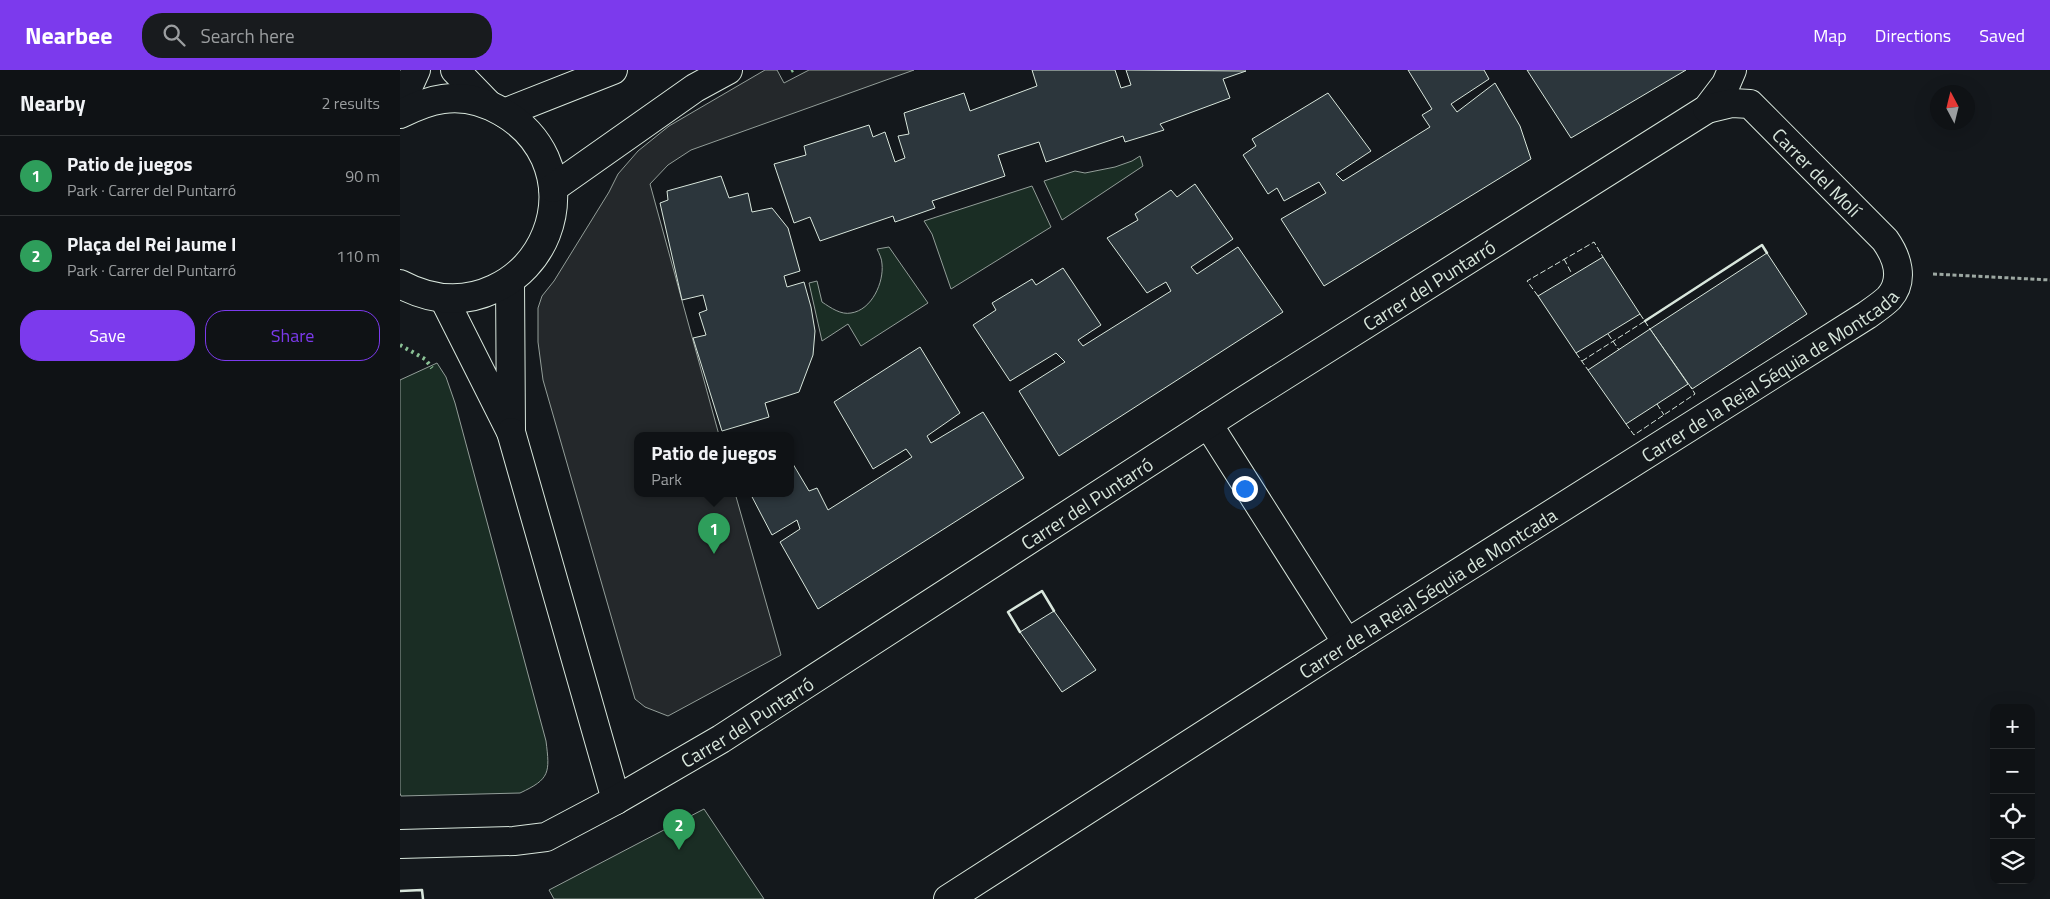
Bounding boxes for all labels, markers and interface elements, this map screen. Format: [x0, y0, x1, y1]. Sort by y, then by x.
search box [142, 13, 492, 58]
text: Nearbee [25, 17, 112, 53]
icon: search [160, 21, 188, 49]
text: Search here [200, 21, 295, 50]
text: Map [1813, 22, 1847, 49]
text: Directions [1875, 22, 1951, 49]
text: Saved [1979, 22, 2025, 49]
north arrow [1930, 85, 1975, 130]
text: Nearby [20, 87, 85, 119]
text: 2 results [321, 91, 380, 115]
street label: Carrer del Molí [1766, 121, 1870, 225]
text: Patio de juegos [67, 149, 193, 178]
text: 1 [32, 164, 40, 188]
text: 90 m [345, 164, 380, 188]
text: Park · Carrer del Puntarró [67, 178, 236, 202]
text: Plaça del Rei Jaume I [67, 229, 236, 258]
street label: Carrer del Puntarró [1357, 232, 1501, 337]
text: 2 [32, 244, 40, 268]
text: 110 m [336, 244, 380, 268]
text: Park · Carrer del Puntarró [67, 258, 236, 282]
street label: Carrer de la Reial Séquia de Montcada [1635, 283, 1906, 469]
button: Save [20, 310, 195, 361]
button: Share [205, 310, 380, 361]
popup [634, 432, 794, 497]
text: Patio de juegos [651, 438, 777, 467]
street label: Carrer del Puntarró [1015, 449, 1158, 556]
text: Park [651, 467, 682, 491]
your location [1232, 476, 1258, 502]
street label: Carrer de la Reial Séquia de Montcada [1293, 500, 1563, 685]
pin: 1 [698, 513, 730, 554]
street label: Carrer del Puntarró [675, 669, 819, 774]
map controls [1990, 704, 2035, 884]
button: + [1990, 704, 2035, 749]
button: − [1990, 749, 2035, 794]
button: locate [1990, 794, 2035, 839]
pin: 2 [663, 809, 695, 850]
button: layers [1990, 839, 2035, 884]

